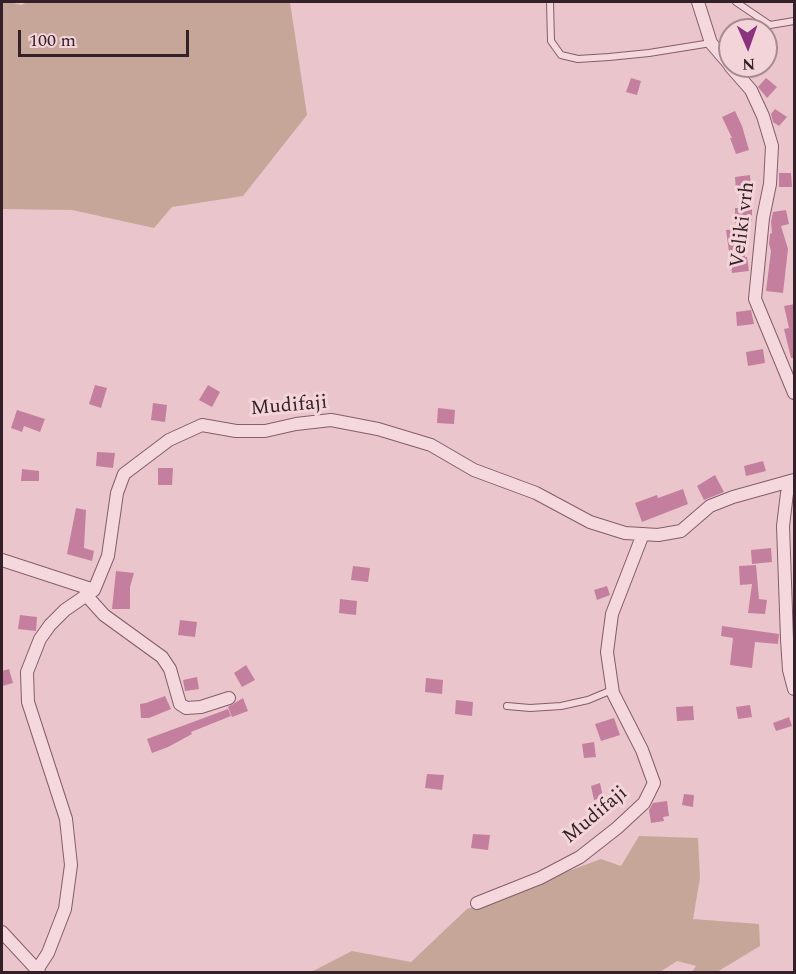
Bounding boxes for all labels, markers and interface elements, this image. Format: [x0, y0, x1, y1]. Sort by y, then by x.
scale bar [21, 18, 192, 56]
north arrow [718, 18, 778, 78]
text: 100 m [29, 27, 76, 54]
text: N [742, 52, 756, 76]
street label: Veliki vrh [727, 180, 761, 270]
street label: Mudifaji [250, 392, 328, 422]
street label: Mudifaji [559, 782, 633, 850]

